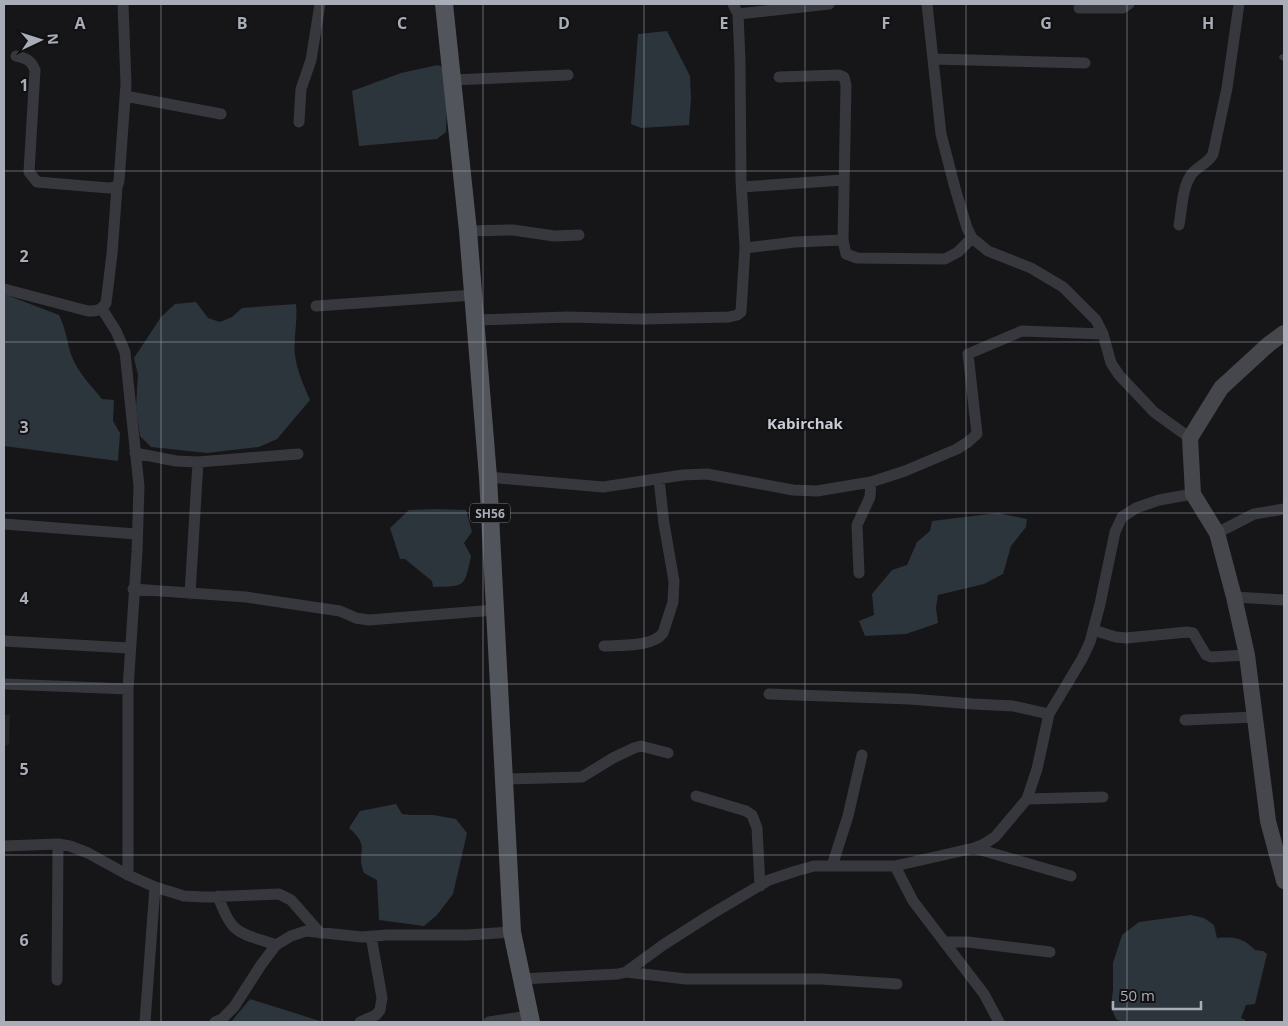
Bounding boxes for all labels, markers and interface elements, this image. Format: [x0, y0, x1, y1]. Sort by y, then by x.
text: A [74, 12, 86, 34]
text: B [237, 12, 247, 34]
text: C [397, 12, 407, 34]
text: D [558, 12, 570, 34]
text: E [720, 12, 729, 34]
text: F [882, 12, 890, 34]
text: G [1040, 12, 1052, 34]
text: H [1202, 12, 1214, 34]
north arrow [15, 15, 65, 65]
text: N [44, 33, 63, 45]
text: 1 [19, 74, 29, 96]
text: 2 [19, 245, 29, 267]
district label: Kabirchak [767, 413, 844, 433]
text: 3 [19, 416, 29, 438]
road number: SH56 [470, 503, 510, 522]
text: 4 [19, 587, 29, 609]
text: 5 [19, 758, 29, 780]
text: 6 [19, 929, 29, 951]
scale bar [1113, 978, 1200, 1010]
text: 50 m [1120, 985, 1155, 1005]

